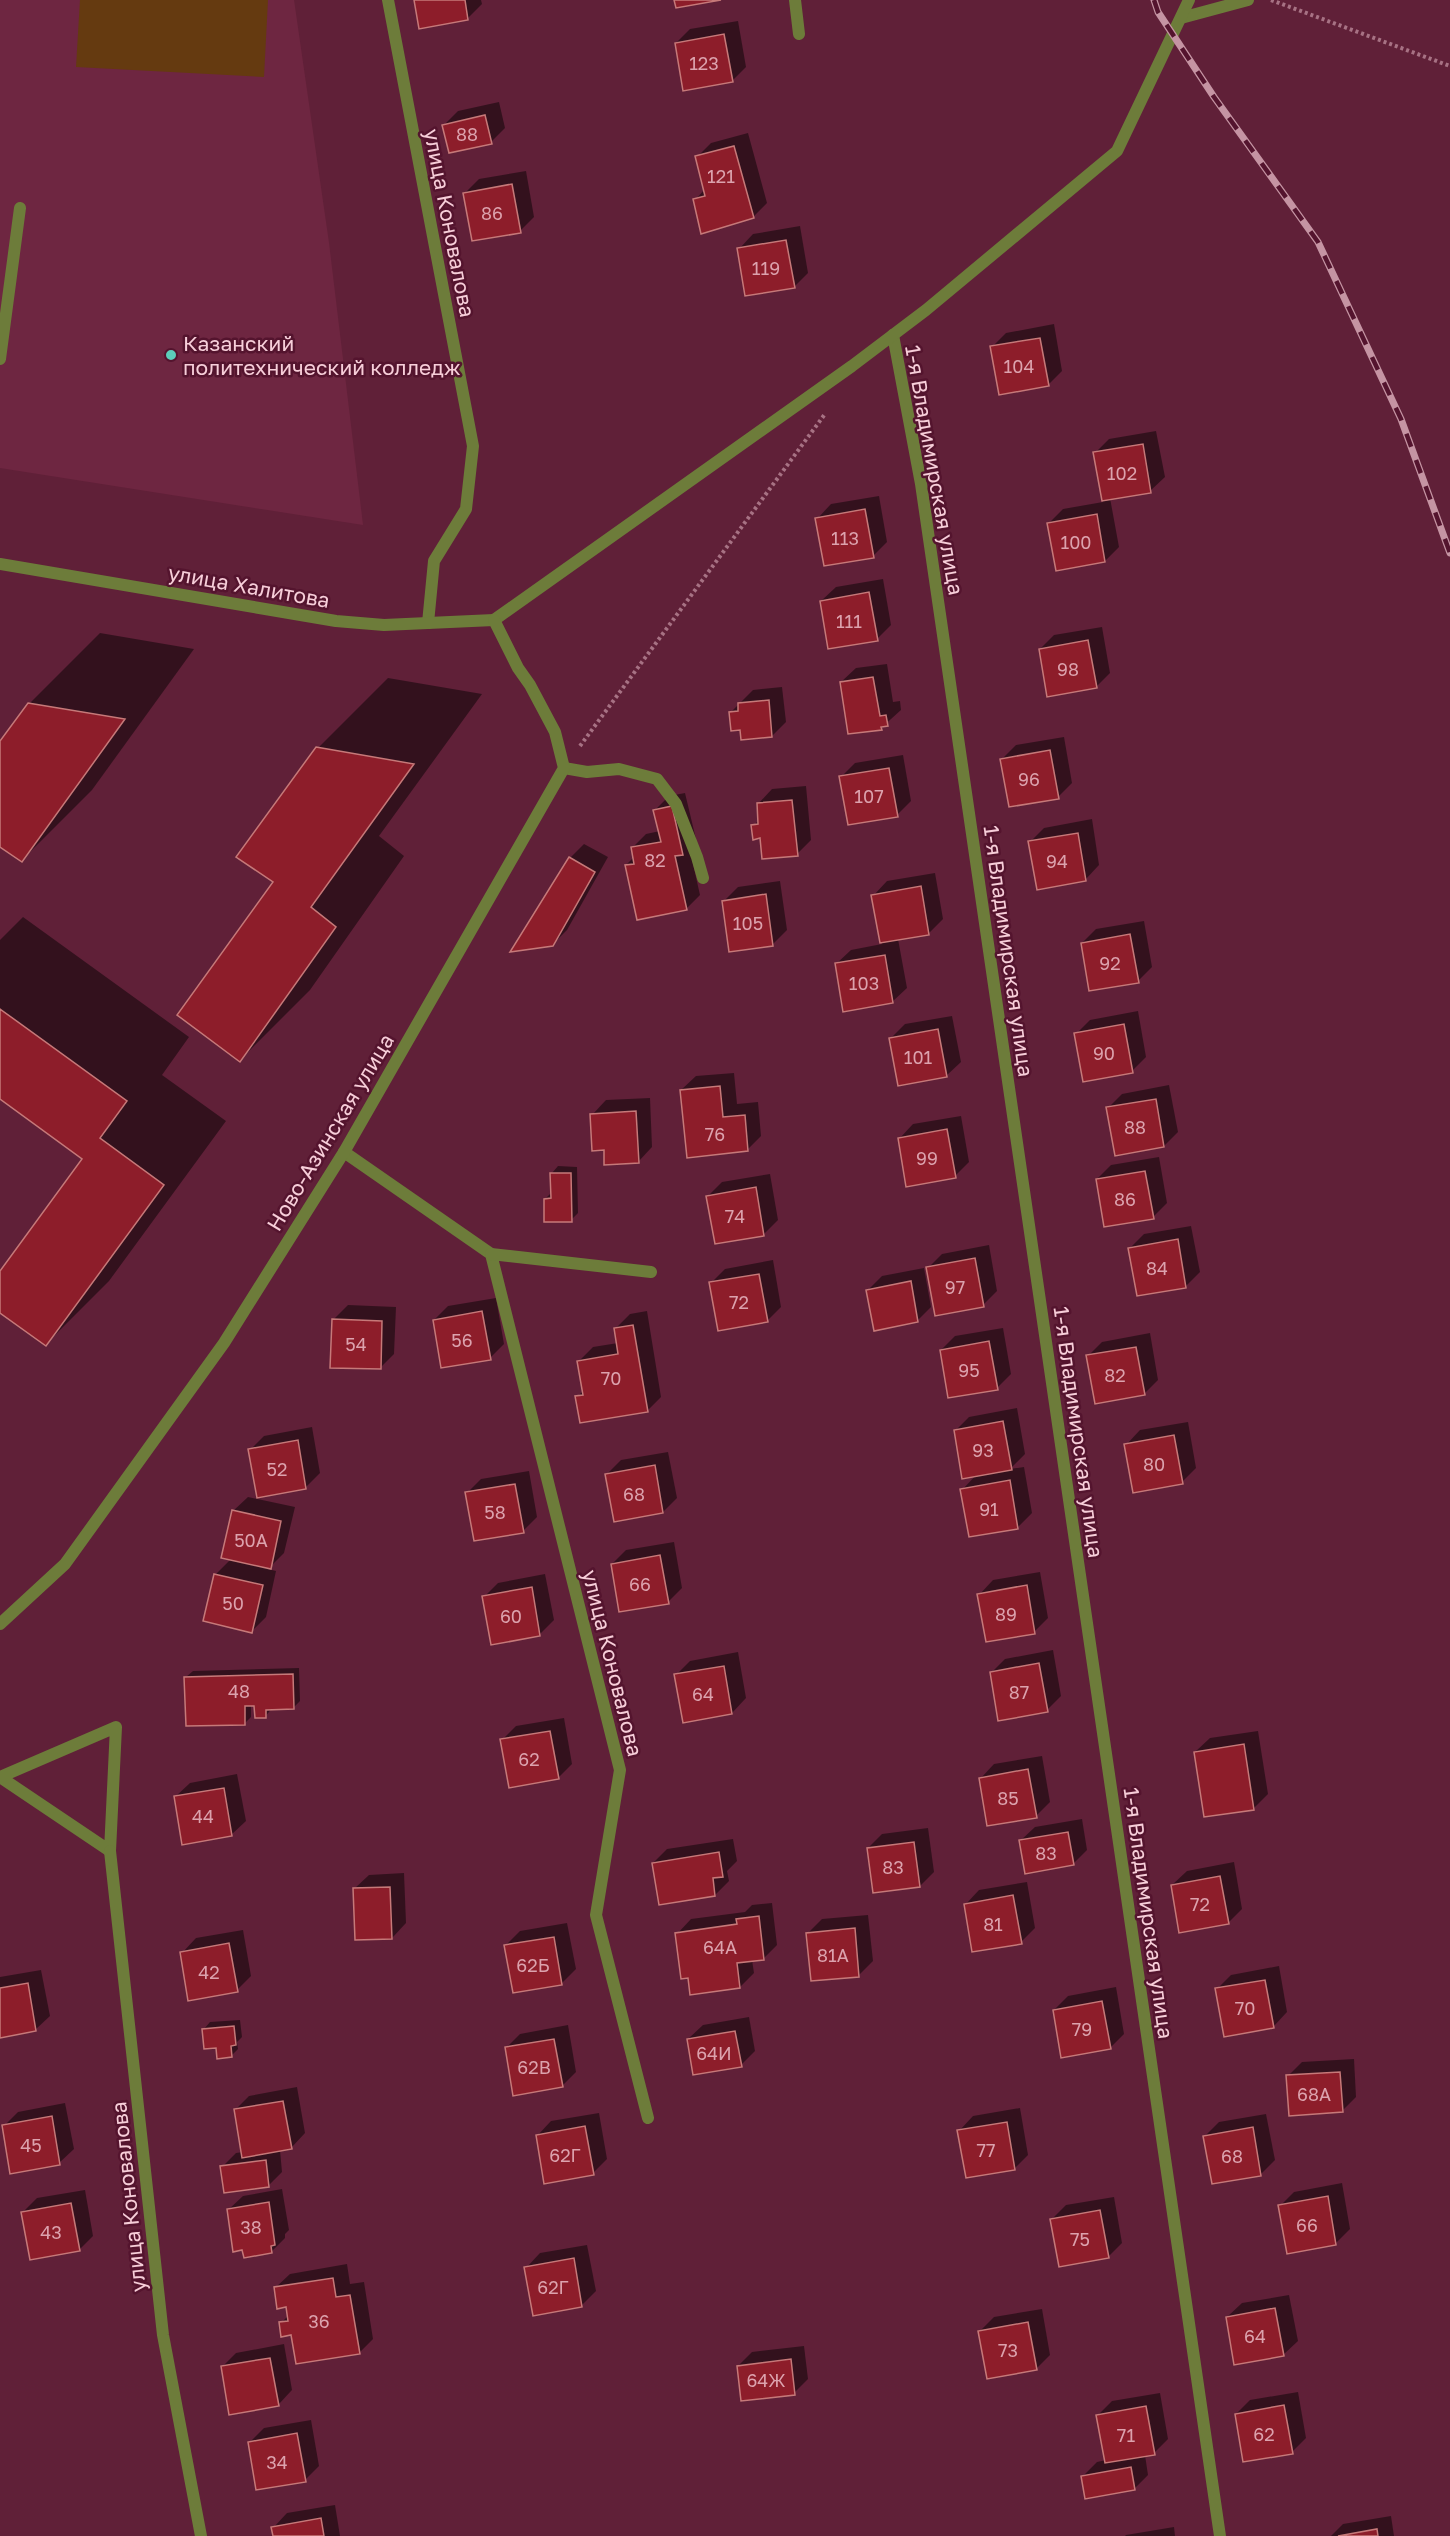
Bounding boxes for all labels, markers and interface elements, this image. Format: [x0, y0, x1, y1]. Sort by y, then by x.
house number: 123 [689, 52, 719, 74]
house number: 88 [456, 123, 478, 145]
street label: улица Коновалова [419, 127, 481, 319]
house number: 121 [707, 165, 735, 187]
house number: 86 [481, 202, 503, 224]
house number: 119 [752, 257, 780, 279]
place label: Казанский политехнический колледж [183, 330, 461, 380]
street label: 1-я Владимирская улица [900, 343, 970, 597]
marker: Казанский политехнический колледж [164, 348, 178, 362]
house number: 104 [1004, 355, 1034, 377]
house number: 102 [1107, 462, 1137, 484]
house number: 113 [831, 527, 859, 549]
house number: 100 [1060, 531, 1092, 553]
street label: улица Халитова [166, 559, 332, 613]
house number: 111 [836, 610, 862, 632]
house number: 98 [1057, 658, 1079, 680]
house number: 96 [1018, 768, 1040, 790]
house number: 107 [854, 785, 884, 807]
street label: 1-я Владимирская улица [978, 824, 1040, 1078]
house number: 82 [644, 849, 666, 871]
house number: 94 [1046, 850, 1068, 872]
house number: 105 [733, 912, 763, 934]
house number: 92 [1099, 952, 1121, 974]
house number: 103 [849, 972, 879, 994]
street label: Ново-Азинская улица [261, 1029, 399, 1235]
house number: 90 [1093, 1042, 1115, 1064]
house number: 101 [904, 1046, 933, 1068]
house number: 88 [1124, 1116, 1146, 1138]
house number: 76 [705, 1123, 725, 1145]
house number: 99 [916, 1147, 938, 1169]
house number: 86 [1114, 1188, 1136, 1210]
house number: 74 [725, 1205, 745, 1227]
house number: 84 [1146, 1257, 1168, 1279]
house number: 97 [945, 1276, 965, 1298]
house number: 72 [729, 1291, 749, 1313]
street label: 1-я Владимирская улица [1048, 1305, 1110, 1559]
house number: 56 [451, 1329, 473, 1351]
house number: 54 [345, 1333, 367, 1355]
house number: 95 [958, 1359, 980, 1381]
house number: 82 [1104, 1364, 1126, 1386]
house number: 70 [601, 1367, 621, 1389]
house number: 93 [972, 1439, 994, 1461]
house number: 80 [1143, 1453, 1165, 1475]
house number: 52 [267, 1458, 287, 1480]
house number: 68 [623, 1483, 645, 1505]
house number: 91 [979, 1498, 999, 1520]
house number: 58 [484, 1501, 506, 1523]
house number: 50А [234, 1529, 268, 1551]
street label: улица Коновалова [577, 1567, 649, 1759]
house number: 66 [629, 1573, 651, 1595]
house number: 50 [222, 1592, 244, 1614]
house number: 89 [995, 1603, 1017, 1625]
house number: 60 [500, 1605, 522, 1627]
house number: 48 [228, 1680, 250, 1702]
house number: 87 [1009, 1681, 1029, 1703]
house number: 64 [692, 1683, 714, 1705]
house number: 62 [518, 1748, 540, 1770]
street label: 1-я Владимирская улица [1118, 1786, 1180, 2040]
house number: 85 [997, 1787, 1019, 1809]
house number: 44 [192, 1805, 214, 1827]
house number: 83 [1035, 1842, 1057, 1864]
house number: 83 [882, 1856, 904, 1878]
house number: 72 [1190, 1893, 1210, 1915]
house number: 81 [983, 1913, 1003, 1935]
house number: 64А [703, 1936, 737, 1958]
house number: 81А [817, 1944, 849, 1966]
house number: 62Б [516, 1954, 550, 1976]
house number: 42 [198, 1961, 220, 1983]
house number: 70 [1235, 1997, 1255, 2019]
house number: 79 [1072, 2018, 1092, 2040]
house number: 64И [696, 2042, 732, 2064]
house number: 62В [517, 2056, 551, 2078]
house number: 68А [1297, 2083, 1331, 2105]
street label: улица Коновалова [105, 2100, 151, 2294]
house number: 45 [20, 2134, 42, 2156]
house number: 77 [976, 2139, 996, 2161]
house number: 62Г [549, 2144, 581, 2166]
house number: 68 [1221, 2145, 1243, 2167]
house number: 66 [1296, 2214, 1318, 2236]
house number: 38 [240, 2216, 262, 2238]
house number: 43 [40, 2221, 62, 2243]
house number: 75 [1070, 2228, 1090, 2250]
house number: 62Г [537, 2276, 569, 2298]
house number: 36 [308, 2310, 330, 2332]
house number: 64 [1244, 2325, 1266, 2347]
house number: 73 [998, 2339, 1018, 2361]
house number: 64Ж [746, 2369, 786, 2391]
house number: 62 [1253, 2423, 1275, 2445]
house number: 71 [1117, 2424, 1135, 2446]
house number: 34 [266, 2451, 288, 2473]

